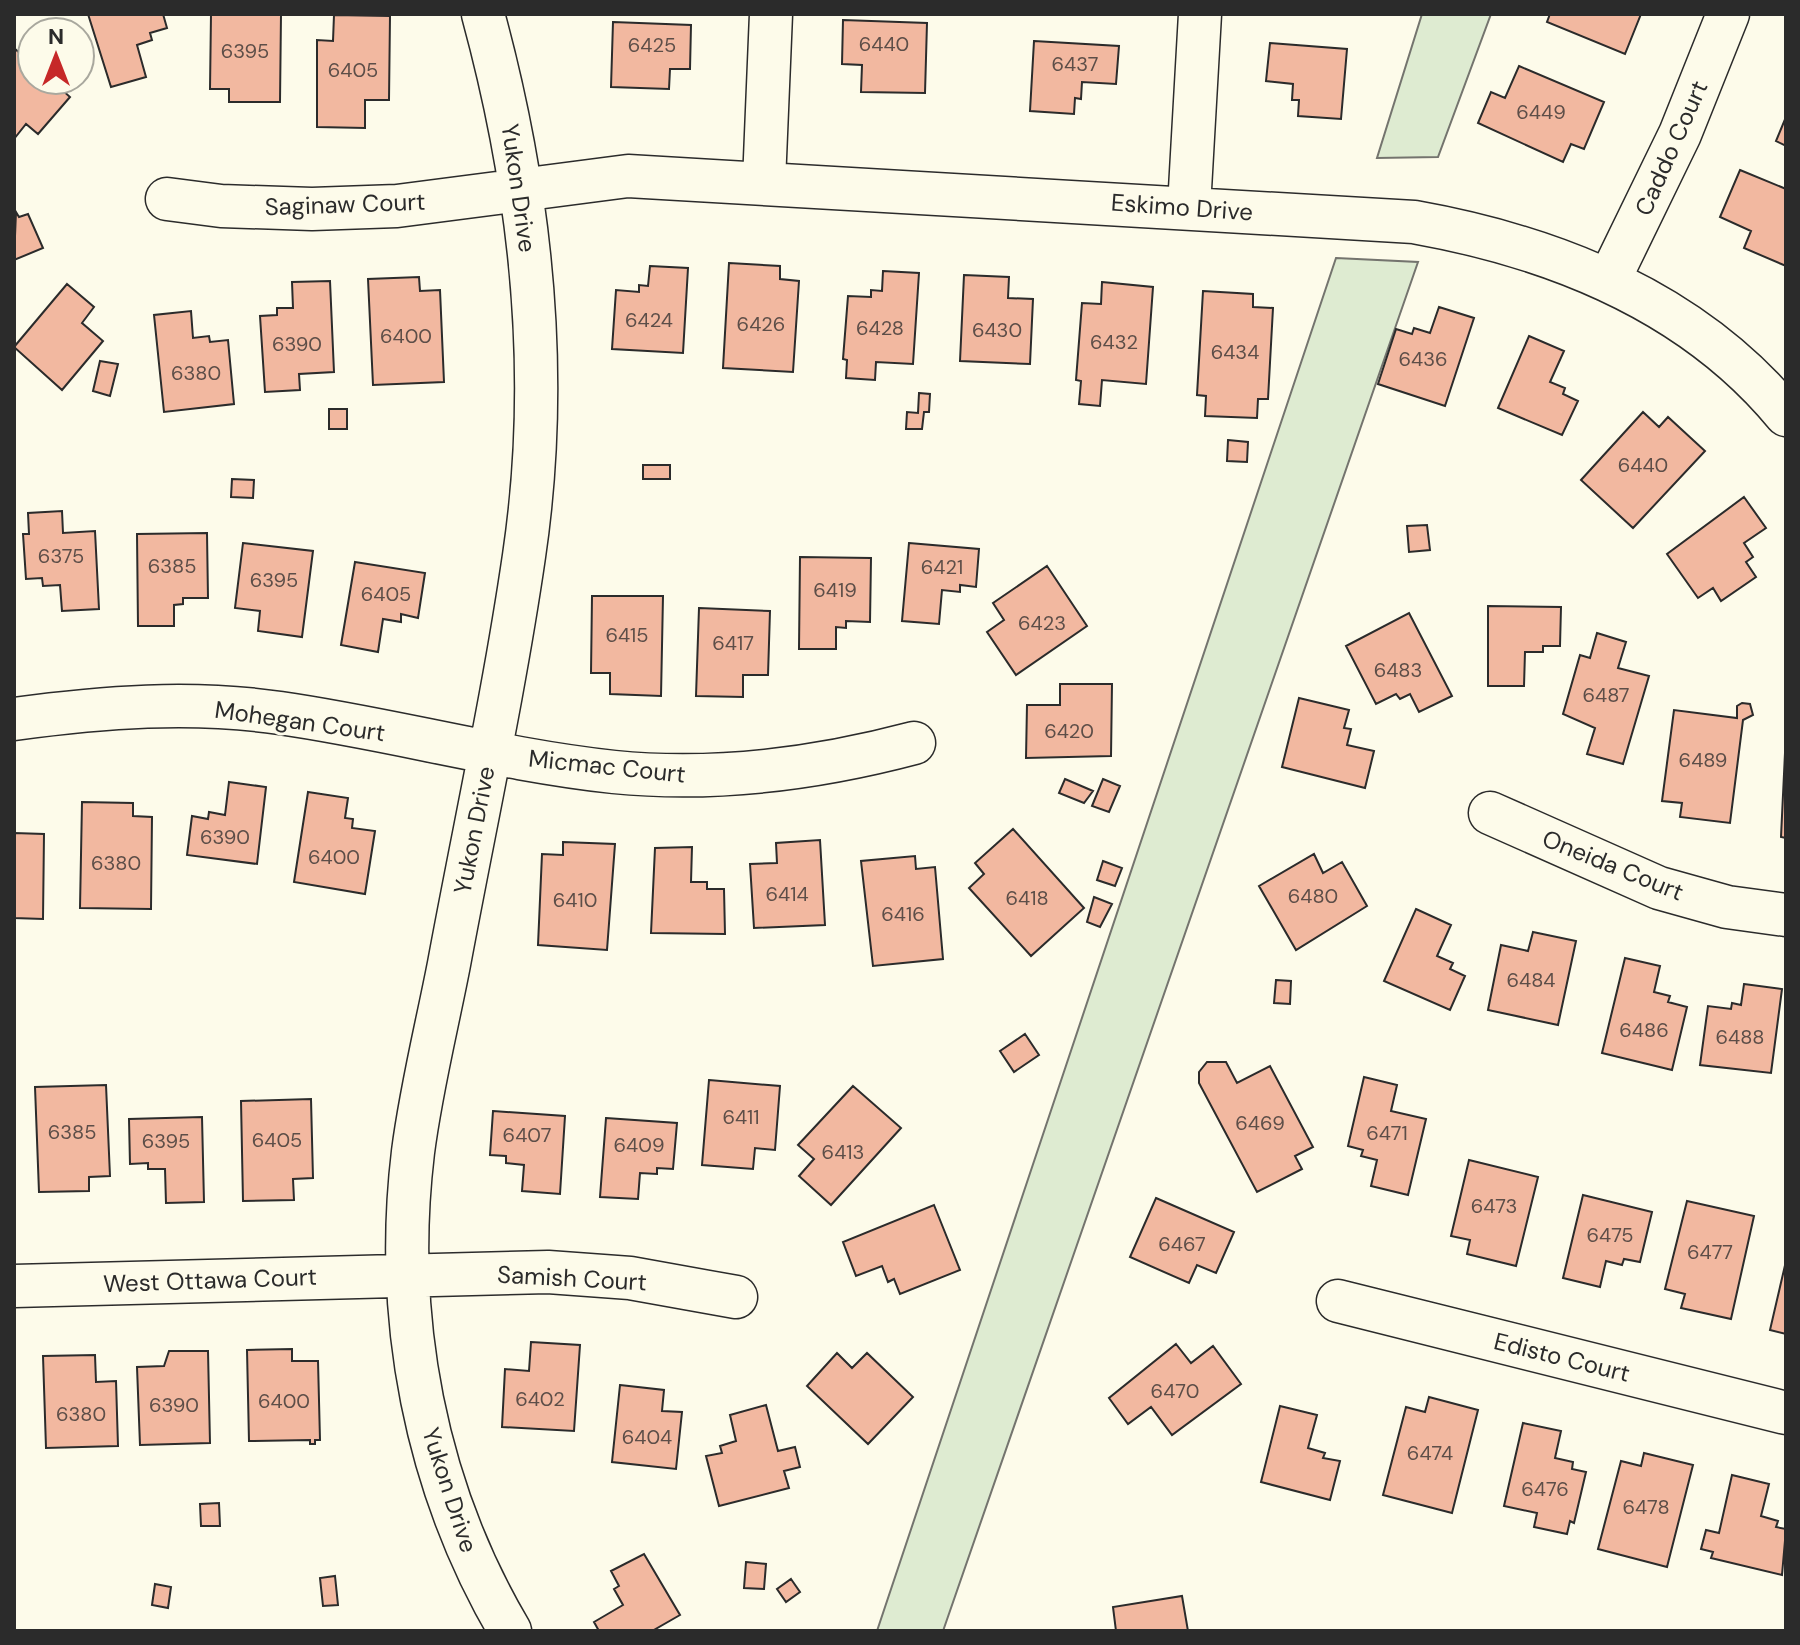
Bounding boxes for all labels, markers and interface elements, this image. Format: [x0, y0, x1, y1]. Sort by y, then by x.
north arrow [16, 16, 96, 96]
text: N [48, 22, 64, 51]
house number: 6440 [859, 31, 909, 57]
house number: 6425 [628, 32, 676, 58]
house number: 6395 [221, 38, 269, 64]
house number: 6437 [1052, 51, 1098, 77]
house number: 6405 [328, 57, 378, 83]
street label: Caddo Court [1627, 76, 1715, 220]
house number: 6449 [1516, 99, 1566, 125]
street label: Yukon Drive [495, 122, 543, 254]
street label: Saginaw Court [264, 186, 426, 222]
street label: Eskimo Drive [1110, 187, 1254, 227]
house number: 6424 [625, 307, 673, 333]
house number: 6426 [737, 311, 785, 337]
house number: 6428 [856, 315, 904, 341]
house number: 6430 [972, 317, 1022, 343]
house number: 6400 [380, 323, 432, 349]
house number: 6432 [1090, 329, 1138, 355]
house number: 6390 [272, 331, 322, 357]
house number: 6434 [1211, 339, 1259, 365]
house number: 6436 [1398, 346, 1448, 372]
house number: 6380 [171, 360, 221, 386]
house number: 6440 [1618, 452, 1668, 478]
house number: 6375 [38, 543, 84, 569]
house number: 6385 [148, 553, 196, 579]
house number: 6421 [921, 554, 963, 580]
house number: 6395 [250, 567, 298, 593]
house number: 6419 [813, 577, 857, 603]
house number: 6405 [361, 581, 411, 607]
house number: 6423 [1018, 610, 1066, 636]
house number: 6415 [605, 622, 649, 648]
house number: 6417 [712, 630, 754, 656]
house number: 6483 [1374, 657, 1422, 683]
house number: 6487 [1582, 682, 1630, 708]
street label: Mohegan Court [213, 694, 387, 748]
house number: 6420 [1044, 718, 1094, 744]
street label: Micmac Court [527, 742, 687, 790]
house number: 6489 [1679, 747, 1727, 773]
street label: Yukon Drive [446, 763, 502, 897]
street label: Oneida Court [1538, 823, 1688, 907]
house number: 6390 [200, 824, 250, 850]
house number: 6400 [308, 844, 360, 870]
house number: 6380 [91, 850, 141, 876]
house number: 6414 [765, 881, 809, 907]
house number: 6480 [1288, 883, 1338, 909]
house number: 6418 [1005, 885, 1049, 911]
house number: 6410 [553, 887, 597, 913]
house number: 6416 [881, 901, 925, 927]
house number: 6484 [1507, 967, 1556, 993]
house number: 6486 [1619, 1017, 1669, 1043]
house number: 6488 [1715, 1024, 1765, 1050]
house number: 6411 [722, 1104, 760, 1130]
house number: 6469 [1235, 1110, 1285, 1136]
house number: 6385 [48, 1119, 96, 1145]
house number: 6471 [1366, 1120, 1408, 1146]
house number: 6407 [503, 1122, 551, 1148]
house number: 6405 [252, 1127, 302, 1153]
house number: 6395 [142, 1128, 190, 1154]
house number: 6409 [614, 1132, 664, 1158]
house number: 6413 [822, 1139, 864, 1165]
house number: 6473 [1471, 1193, 1517, 1219]
house number: 6475 [1587, 1222, 1634, 1248]
house number: 6467 [1158, 1231, 1206, 1257]
house number: 6477 [1687, 1239, 1733, 1265]
street label: Samish Court [496, 1259, 648, 1297]
street label: West Ottawa Court [103, 1261, 317, 1299]
street label: Edisto Court [1491, 1325, 1633, 1389]
house number: 6470 [1151, 1378, 1199, 1404]
house number: 6402 [515, 1386, 565, 1412]
house number: 6400 [258, 1388, 310, 1414]
house number: 6390 [149, 1392, 199, 1418]
house number: 6380 [56, 1401, 106, 1427]
street label: Yukon Drive [415, 1424, 485, 1556]
house number: 6404 [622, 1424, 672, 1450]
house number: 6474 [1407, 1440, 1453, 1466]
house number: 6476 [1521, 1476, 1569, 1502]
house number: 6478 [1622, 1494, 1670, 1520]

